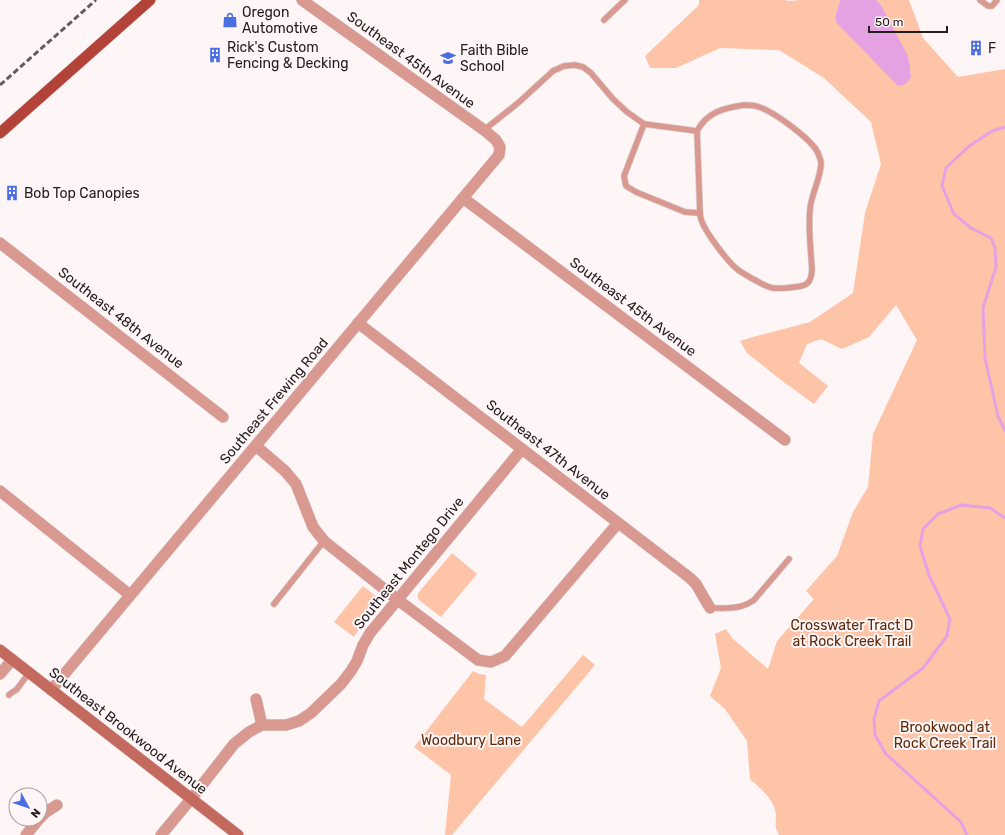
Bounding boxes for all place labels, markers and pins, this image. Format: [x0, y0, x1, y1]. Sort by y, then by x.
place label: Oregon Automotive [242, 4, 318, 37]
shop icon: Oregon Automotive [221, 11, 239, 29]
place label: Rick's Custom Fencing & Decking [227, 39, 349, 72]
building icon: F [967, 39, 985, 57]
place label: F [988, 40, 996, 57]
place label: Faith Bible School [460, 42, 529, 75]
building icon: Rick's Custom Fencing & Decking [206, 46, 224, 64]
school or university icon: Faith Bible School [439, 49, 457, 67]
building icon: Bob Top Canopies [3, 184, 21, 202]
place label: Bob Top Canopies [24, 185, 140, 202]

